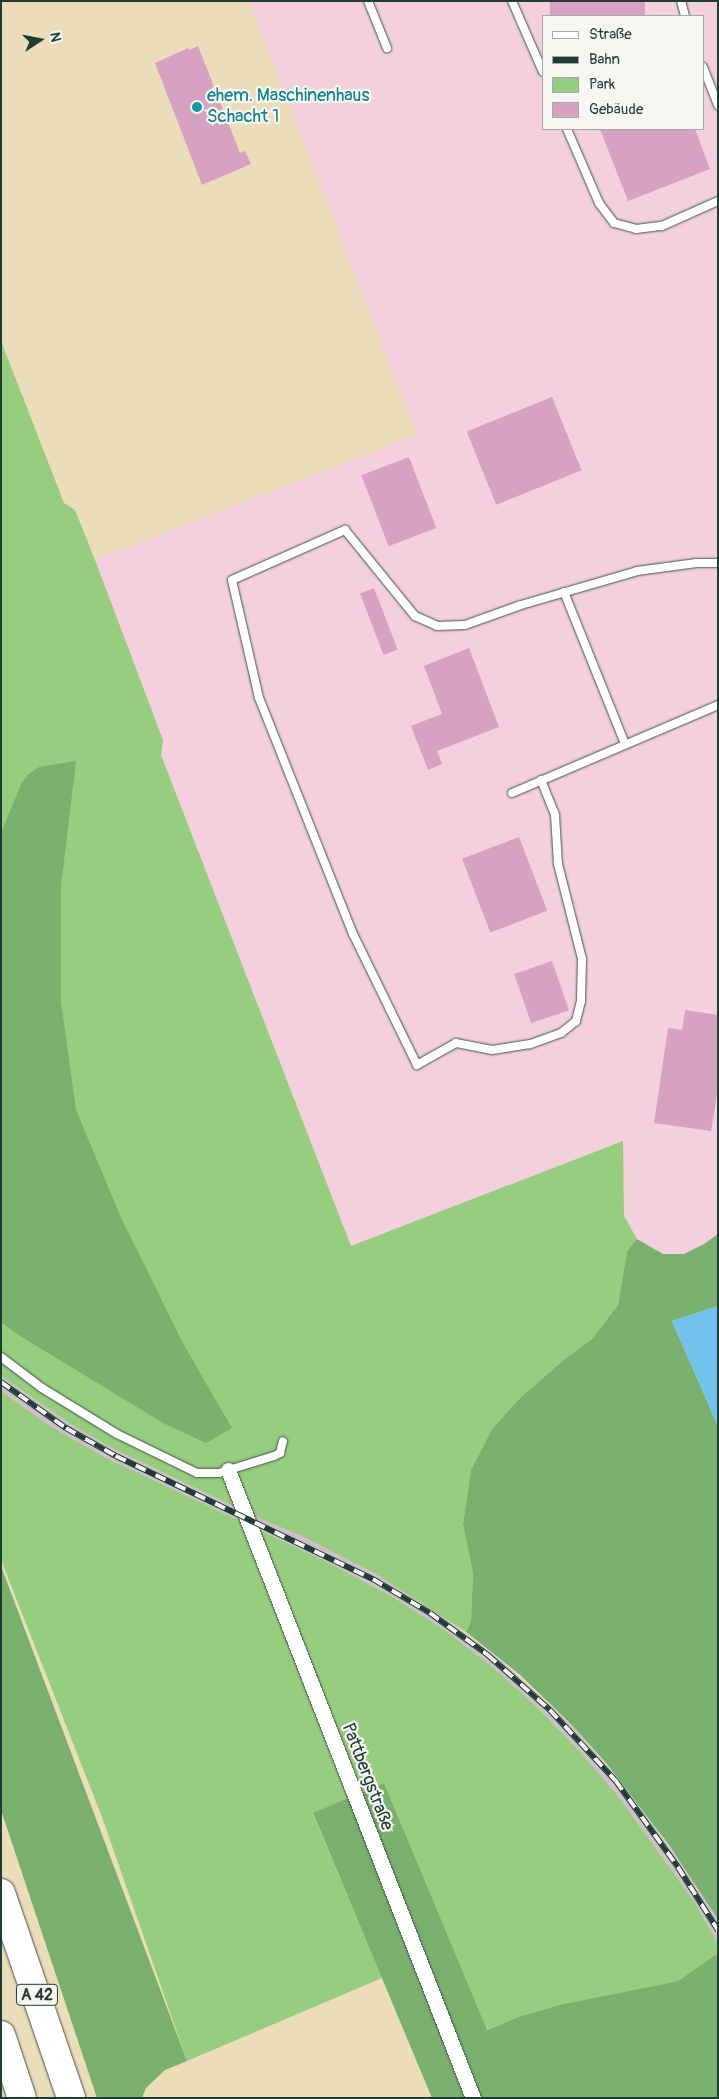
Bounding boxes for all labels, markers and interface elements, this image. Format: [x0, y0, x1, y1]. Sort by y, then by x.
north arrow [15, 15, 65, 65]
legend [542, 15, 704, 130]
text: Straße [589, 25, 632, 44]
text: N [46, 31, 64, 43]
text: Bahn [589, 50, 620, 69]
text: Park [589, 75, 615, 94]
place label: ehem. Maschinenhaus Schacht 1 [207, 86, 369, 128]
text: Gebäude [589, 100, 643, 119]
marker: ehem. Maschinenhaus Schacht 1 [191, 101, 203, 113]
street label: Pattbergstraße [337, 1720, 397, 1834]
road number: A 42 [16, 1982, 58, 2008]

